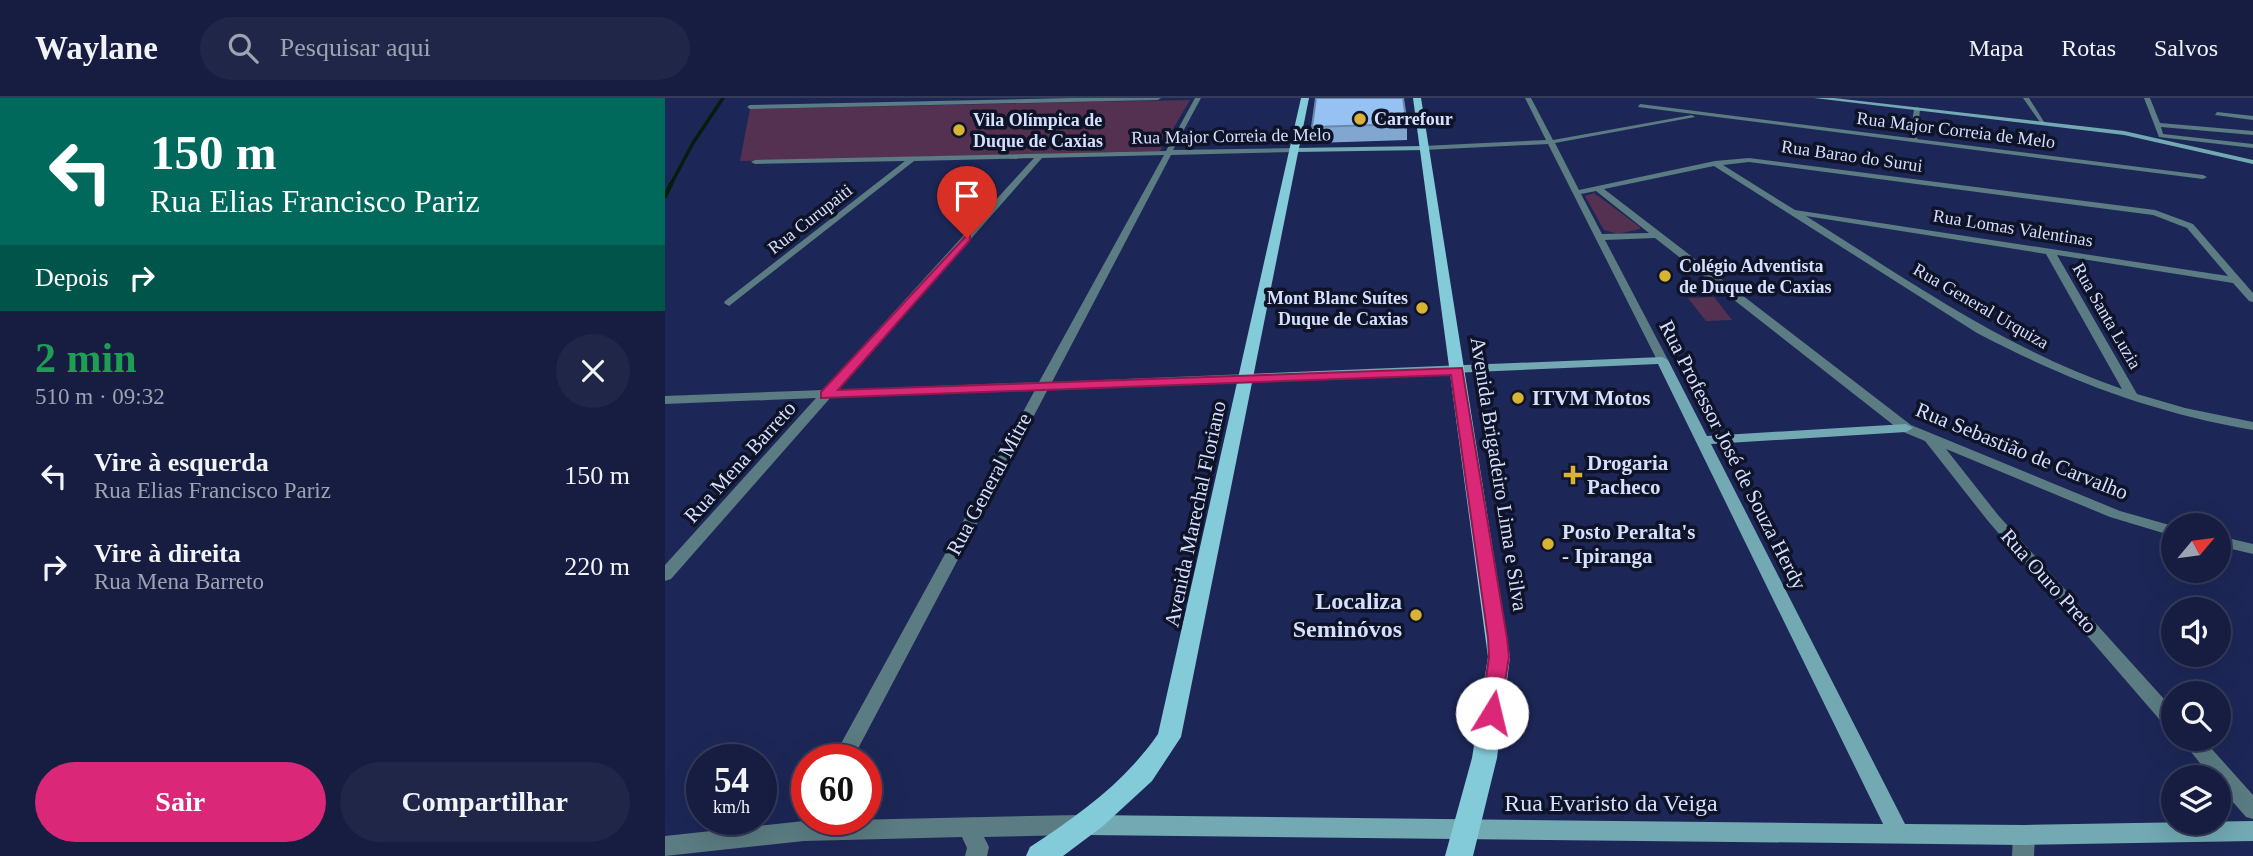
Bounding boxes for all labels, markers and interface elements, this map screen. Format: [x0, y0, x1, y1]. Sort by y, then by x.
search box [200, 17, 690, 80]
icon: search [224, 29, 262, 67]
text: Waylane [35, 30, 158, 66]
text: Pesquisar aqui [280, 33, 431, 62]
text: Mapa [1969, 35, 2023, 61]
text: Rotas [2061, 35, 2116, 61]
text: Salvos [2154, 35, 2218, 61]
street label: Rua Major Correia de Melo [1856, 108, 2056, 152]
place label: Carrefour [1374, 109, 1453, 129]
place label: Vila Olímpica de Duque de Caxias [973, 110, 1103, 151]
marker: Carrefour [1352, 111, 1368, 127]
marker: Vila Olímpica de Duque de Caxias [951, 122, 967, 138]
street label: Rua Major Correia de Melo [1131, 124, 1331, 148]
text: 150 m [150, 125, 277, 180]
icon: left [35, 126, 126, 217]
street label: Rua Barao do Surui [1780, 136, 1924, 176]
pin [937, 166, 997, 238]
icon: arrive [948, 177, 986, 215]
street label: Rua Curupaiti [764, 180, 856, 258]
text: Rua Elias Francisco Pariz [150, 183, 480, 219]
street label: Rua Lomas Valentinas [1932, 205, 2094, 251]
place label: Colégio Adventista de Duque de Caxias [1679, 256, 1832, 297]
icon: right [123, 259, 161, 297]
street label: Rua General Urquiza [1910, 259, 2052, 353]
street label: Rua Santa Luzia [2069, 259, 2145, 373]
text: Depois [35, 263, 109, 292]
marker: Colégio Adventista de Duque de Caxias [1657, 268, 1673, 284]
place label: Mont Blanc Suítes Duque de Caxias [1267, 288, 1408, 329]
marker: Mont Blanc Suítes Duque de Caxias [1414, 300, 1430, 316]
street label: Rua Professor José de Souza Herdy [1654, 316, 1812, 594]
button: close [556, 334, 630, 408]
text: 2 min [35, 335, 137, 381]
street label: Avenida Brigadeiro Lima e Silva [1465, 335, 1533, 613]
text: 510 m · 09:32 [35, 384, 165, 409]
place label: ITVM Motos [1532, 386, 1650, 410]
marker: ITVM Motos [1510, 390, 1526, 406]
street label: Rua Mena Barreto [679, 396, 801, 528]
street label: Rua Sebastião de Carvalho [1912, 397, 2132, 505]
street label: Avenida Marechal Floriano [1159, 399, 1231, 629]
street label: Rua General Mitre [941, 409, 1037, 559]
text: Vire à esquerda [94, 448, 269, 477]
place label: Drogaria Pacheco [1587, 451, 1669, 499]
icon: left [35, 457, 73, 495]
text: 150 m [564, 461, 630, 490]
marker: Drogaria Pacheco [1565, 467, 1581, 483]
text: Rua Elias Francisco Pariz [94, 478, 331, 503]
north arrow [2161, 513, 2231, 583]
map controls [2161, 513, 2231, 835]
place label: Posto Peralta's - Ipiranga [1562, 520, 1696, 568]
street label: Rua Ouro Preto [1996, 524, 2102, 638]
marker: Posto Peralta's - Ipiranga [1540, 536, 1556, 552]
text: Vire à direita [94, 539, 241, 568]
icon: right [35, 548, 73, 586]
text: 220 m [564, 552, 630, 581]
text: Rua Mena Barreto [94, 569, 264, 594]
place label: Localiza Seminóvos [1293, 588, 1402, 642]
button: sound [2161, 597, 2231, 667]
marker: Localiza Seminóvos [1408, 607, 1424, 623]
position arrow [1455, 676, 1529, 750]
button: search [2161, 681, 2231, 751]
speed limit sign: 60 [791, 744, 882, 835]
text: 54 [714, 761, 749, 800]
button: Sair [35, 762, 326, 842]
button: Compartilhar [340, 762, 630, 842]
button: layers [2161, 765, 2231, 835]
street label: Rua Evaristo da Veiga [1504, 790, 1718, 816]
text: km/h [713, 797, 750, 817]

